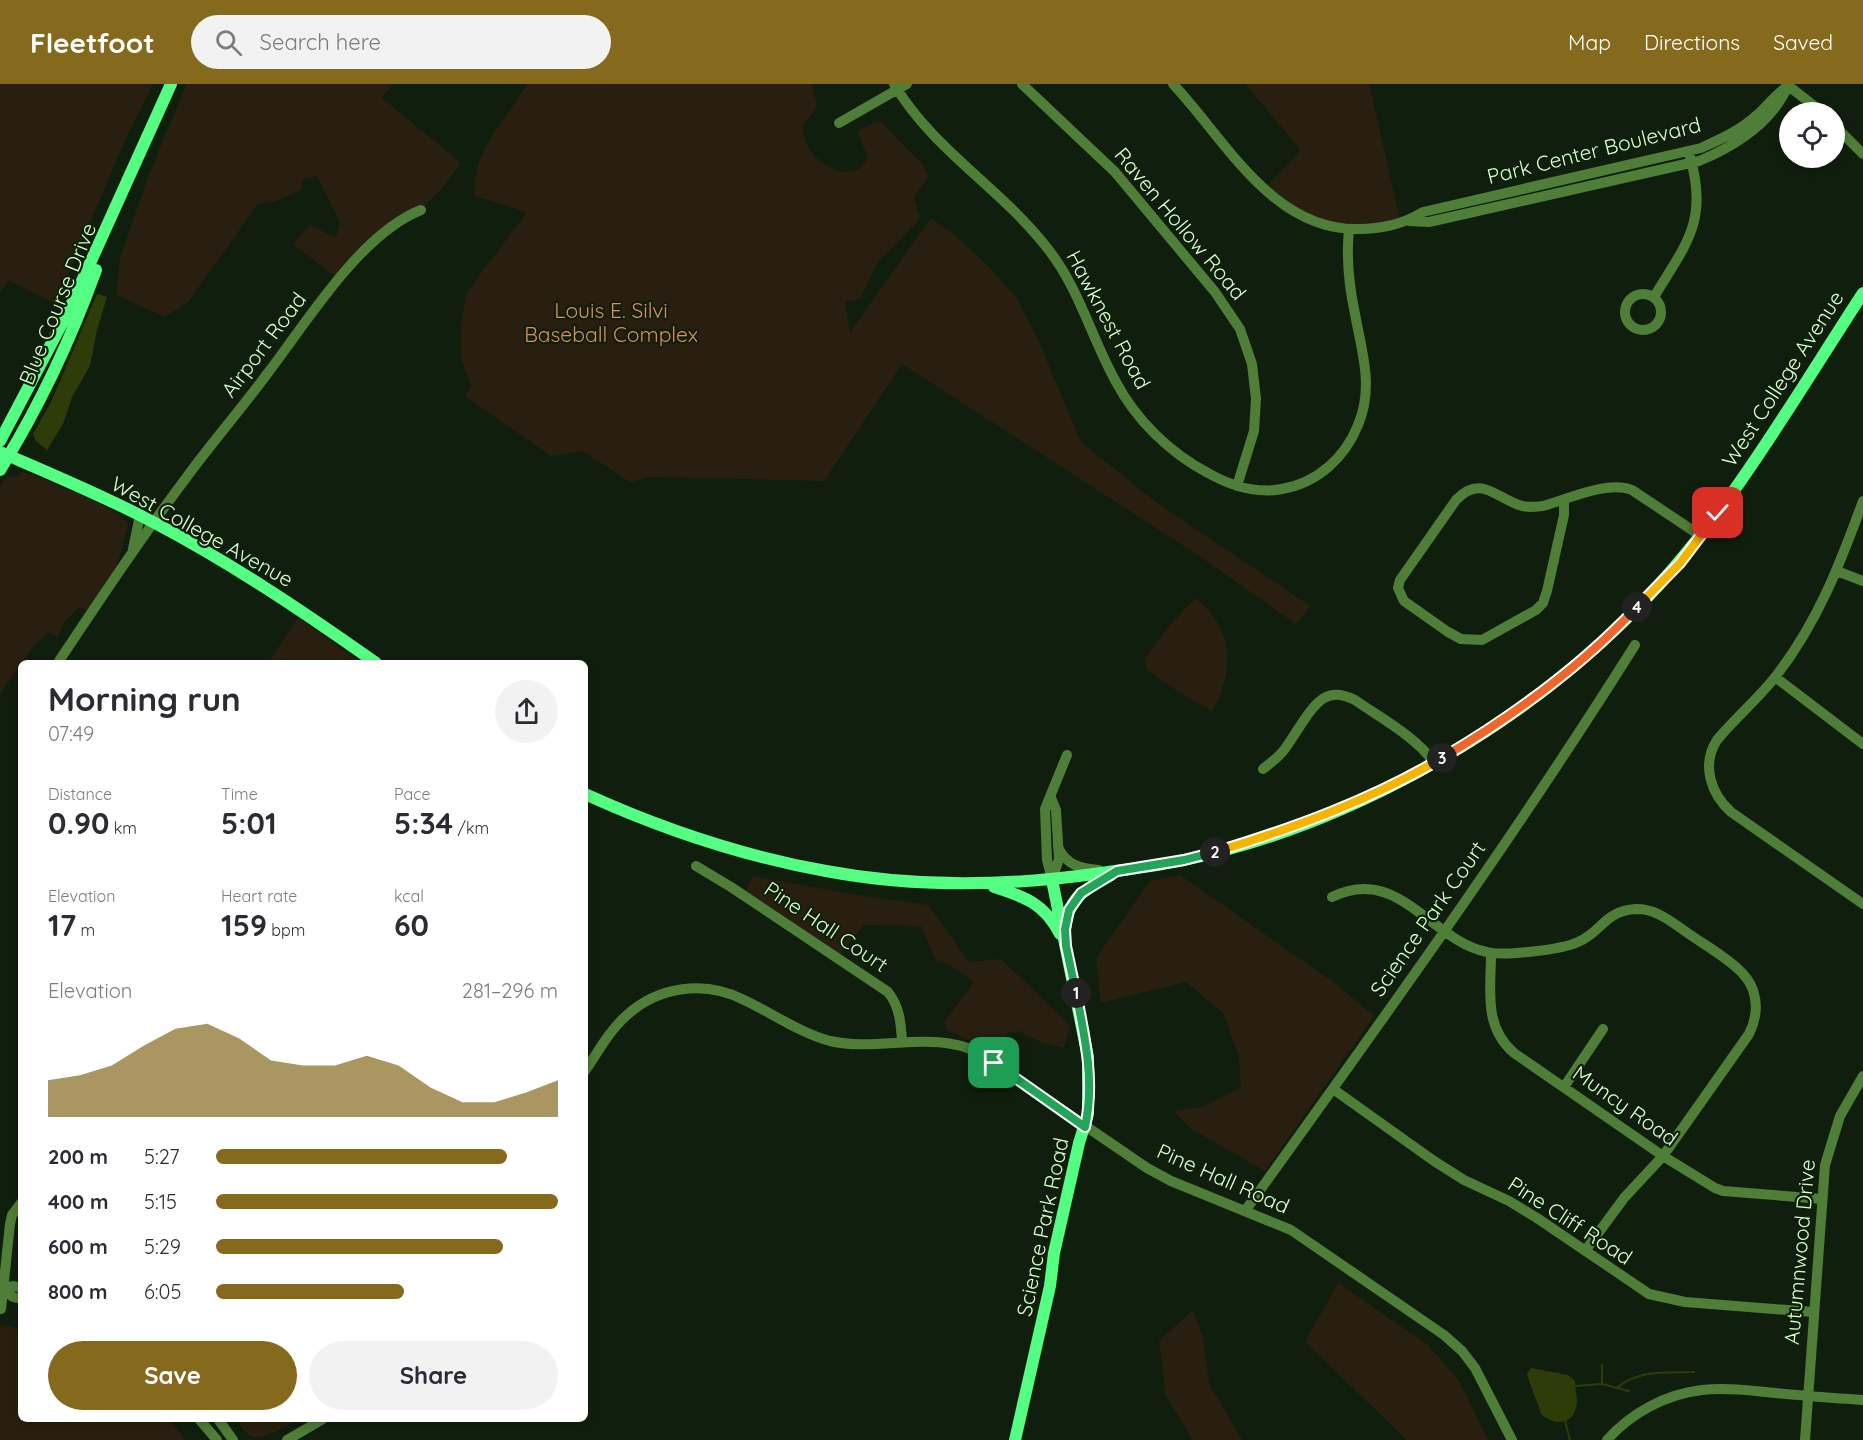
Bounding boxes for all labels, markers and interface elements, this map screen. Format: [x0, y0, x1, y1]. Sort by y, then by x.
search box [191, 15, 611, 69]
text: Fleetfoot [30, 25, 155, 60]
icon: search [212, 26, 245, 59]
text: Search here [260, 28, 381, 56]
text: Map [1568, 29, 1611, 55]
text: Directions [1644, 29, 1740, 55]
text: Saved [1773, 29, 1833, 55]
map controls [1779, 102, 1845, 168]
button: locate [1779, 102, 1845, 168]
street label: Park Center Boulevard [1484, 111, 1703, 189]
street label: Raven Hollow Road [1109, 142, 1252, 305]
street label: Blue Course Drive [13, 219, 101, 388]
street label: Hawknest Road [1061, 246, 1156, 393]
street label: West College Avenue [1716, 286, 1849, 471]
street label: Airport Road [215, 287, 311, 402]
park label: Louis E. Silvi Baseball Complex [524, 297, 698, 347]
street label: West College Avenue [107, 470, 298, 592]
pin [1692, 487, 1743, 538]
icon: check [1701, 496, 1734, 529]
pin: 4 [1622, 592, 1652, 622]
text: 4 [1632, 597, 1642, 617]
text: Morning run [48, 678, 241, 719]
button: share [495, 680, 558, 743]
text: 07:49 [48, 721, 94, 746]
pin: 3 [1427, 743, 1457, 773]
text: 3 [1438, 748, 1446, 768]
text: Distance [48, 784, 112, 804]
text: Time [221, 784, 258, 804]
text: Pace [394, 784, 430, 804]
text: 0.90 [48, 804, 109, 842]
text: 5:01 [221, 804, 277, 842]
text: 5:34 [394, 804, 453, 842]
text: km [109, 818, 137, 838]
text: /km [453, 818, 489, 838]
street label: Science Park Court [1364, 836, 1490, 1001]
pin: 2 [1200, 837, 1230, 867]
text: 2 [1210, 842, 1220, 862]
street label: Pine Hall Court [760, 875, 893, 977]
text: Elevation [48, 886, 115, 906]
text: Heart rate [221, 886, 297, 906]
text: kcal [394, 886, 424, 906]
text: 17 [48, 906, 76, 944]
text: 159 [221, 906, 267, 944]
text: 60 [394, 906, 429, 944]
text: m [76, 920, 95, 940]
text: bpm [267, 920, 305, 940]
text: Elevation [48, 978, 132, 1003]
text: 281–296 m [462, 978, 558, 1003]
pin: 1 [1061, 978, 1091, 1008]
text: 1 [1073, 983, 1079, 1003]
pin [968, 1037, 1019, 1088]
icon: arrive [977, 1046, 1010, 1079]
street label: Muncy Road [1568, 1060, 1683, 1151]
street label: Science Park Road [1010, 1135, 1074, 1318]
street label: Pine Hall Road [1153, 1137, 1294, 1219]
text: 200 m [48, 1144, 108, 1169]
text: 5:27 [144, 1144, 180, 1169]
street label: Autumnwood Drive [1778, 1158, 1820, 1346]
street label: Pine Cliff Road [1504, 1170, 1637, 1270]
text: 400 m [48, 1189, 108, 1214]
text: 5:15 [144, 1189, 177, 1214]
text: 600 m [48, 1234, 108, 1259]
text: 5:29 [144, 1234, 181, 1259]
text: 800 m [48, 1279, 108, 1304]
text: 6:05 [144, 1279, 181, 1304]
button: Save [48, 1341, 297, 1410]
button: Share [309, 1341, 558, 1410]

